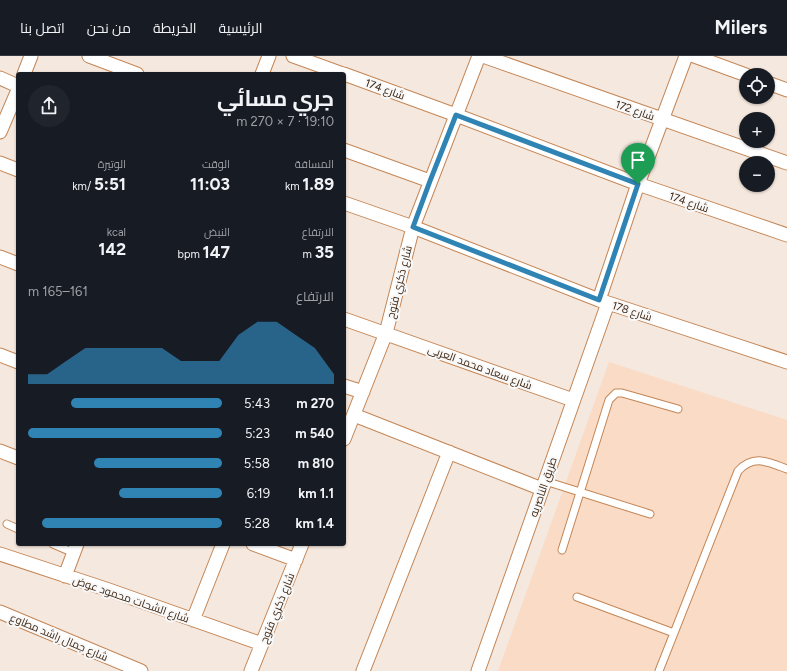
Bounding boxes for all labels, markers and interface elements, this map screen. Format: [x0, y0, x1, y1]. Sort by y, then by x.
text: Milers [714, 16, 767, 39]
text: اتصل بنا [20, 20, 65, 37]
text: من نحن [87, 20, 131, 37]
text: الخريطة [153, 20, 197, 37]
text: الرئيسية [219, 20, 263, 37]
map controls [739, 68, 775, 192]
button: locate [739, 68, 775, 104]
street label: شارع 174 [363, 76, 406, 104]
button: share [28, 85, 70, 127]
text: جري مسائي [217, 85, 334, 112]
street label: شارع 172 [613, 98, 656, 124]
button: + [739, 112, 775, 148]
text: 19:10 · 7 × 270 m [236, 114, 334, 129]
pin [621, 143, 655, 184]
icon: arrive [627, 149, 649, 171]
button: − [739, 156, 775, 192]
text: الوتيرة [98, 158, 126, 171]
text: الوقت [202, 158, 230, 171]
text: المسافة [295, 158, 334, 171]
text: 5:51 [94, 174, 126, 194]
text: 11:03 [190, 174, 230, 194]
text: 1.89 [302, 174, 334, 194]
text: /km [72, 180, 94, 193]
text: km [285, 180, 302, 193]
street label: شارع 174 [667, 190, 710, 216]
text: kcal [107, 226, 126, 239]
text: النبض [204, 226, 230, 239]
text: الارتفاع [302, 226, 334, 239]
text: 142 [98, 239, 126, 259]
text: 147 [203, 242, 230, 262]
text: 35 [315, 242, 334, 262]
street label: شارع ذكري فتوح [384, 244, 417, 320]
text: bpm [178, 248, 203, 261]
text: m [303, 248, 315, 261]
text: 161–165 m [28, 284, 88, 299]
text: الارتفاع [296, 289, 334, 304]
street label: شارع 178 [610, 299, 653, 325]
street label: شارع سعاد محمد العربى [426, 343, 534, 393]
text: 5:43 [244, 396, 270, 411]
text: 270 m [296, 396, 334, 411]
text: 5:23 [245, 426, 270, 441]
text: 540 m [295, 426, 334, 441]
text: 5:58 [244, 456, 270, 471]
text: 810 m [298, 456, 334, 471]
street label: طريق الناصريه [527, 456, 560, 519]
text: 6:19 [247, 486, 270, 501]
text: 1.1 km [298, 486, 334, 501]
text: 5:28 [244, 516, 270, 531]
text: 1.4 km [296, 516, 334, 531]
street label: شارع ذكري فتوح [257, 571, 299, 646]
street label: شارع الشحات محمود عوض [71, 573, 191, 626]
street label: شارع جمال راشد مطاوع [8, 611, 110, 665]

